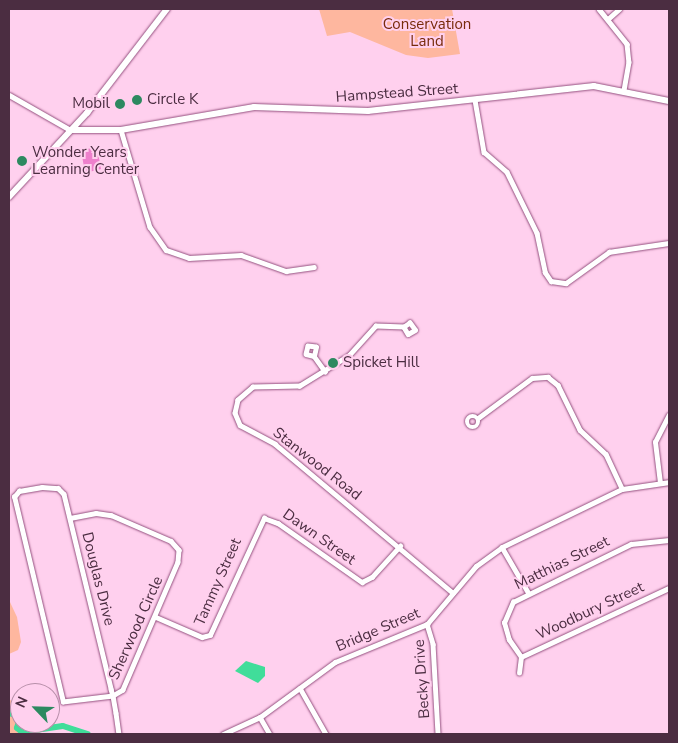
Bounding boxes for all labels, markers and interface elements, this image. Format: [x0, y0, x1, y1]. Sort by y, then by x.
park label: Conservation Land [383, 15, 471, 50]
street label: Hampstead Street [335, 80, 459, 106]
place label: Circle K [147, 91, 198, 109]
marker: Circle K [131, 94, 143, 106]
place label: Mobil [72, 95, 110, 113]
marker: Mobil [114, 98, 126, 110]
place label: Wonder Years Learning Center [32, 143, 139, 178]
marker: Wonder Years Learning Center [16, 155, 28, 167]
place label: Spicket Hill [343, 354, 420, 372]
marker: Spicket Hill [327, 357, 339, 369]
street label: Stanwood Road [269, 424, 365, 504]
street label: Dawn Street [279, 505, 359, 569]
street label: Douglas Drive [78, 530, 118, 628]
street label: Matthias Street [512, 532, 612, 594]
street label: Tammy Street [191, 535, 245, 629]
street label: Sherwood Circle [105, 573, 167, 683]
street label: Woodbury Street [533, 578, 647, 644]
street label: Bridge Street [333, 604, 423, 656]
street label: Becky Drive [410, 639, 434, 719]
north arrow [10, 683, 60, 733]
text: N [11, 693, 33, 711]

